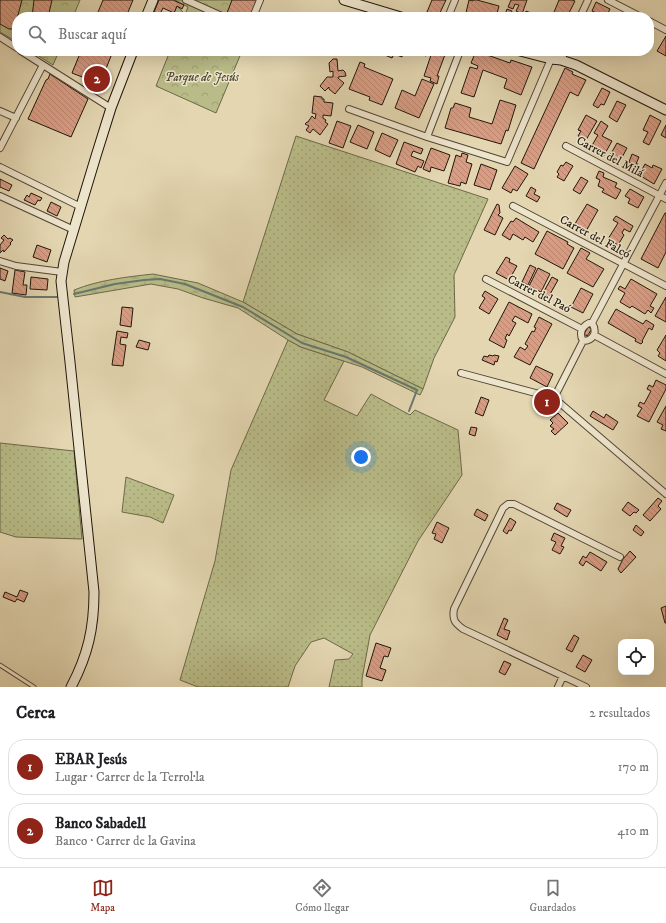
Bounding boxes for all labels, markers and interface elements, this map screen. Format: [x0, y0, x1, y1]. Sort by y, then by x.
search box [12, 12, 654, 56]
icon: search [26, 23, 48, 45]
text: Buscar aquí [58, 25, 126, 44]
pin: 2 [84, 64, 110, 94]
park label: Parque de Jesús [165, 70, 239, 85]
street label: Carrer del Milá [574, 133, 647, 181]
street label: Carrer del Falcó [557, 212, 633, 262]
street label: Carrer del Paó [505, 272, 573, 316]
pin: 1 [534, 387, 560, 417]
your location [351, 447, 371, 467]
map controls [618, 639, 654, 675]
button: locate [618, 639, 654, 675]
text: Cerca [16, 702, 55, 724]
text: 2 resultados [589, 705, 650, 721]
text: EBAR Jesús [55, 750, 127, 769]
text: 1 [28, 759, 32, 775]
text: 170 m [618, 759, 649, 775]
text: Lugar · Carrer de la Terrol·la [55, 769, 205, 785]
text: Banco Sabadell [55, 814, 146, 833]
text: 2 [27, 823, 33, 839]
text: 410 m [617, 823, 649, 839]
text: Banco · Carrer de la Gavina [55, 833, 196, 849]
tab: Mapa [90, 877, 115, 915]
tab: Cómo llegar [295, 877, 349, 915]
tab: Guardados [529, 877, 576, 915]

